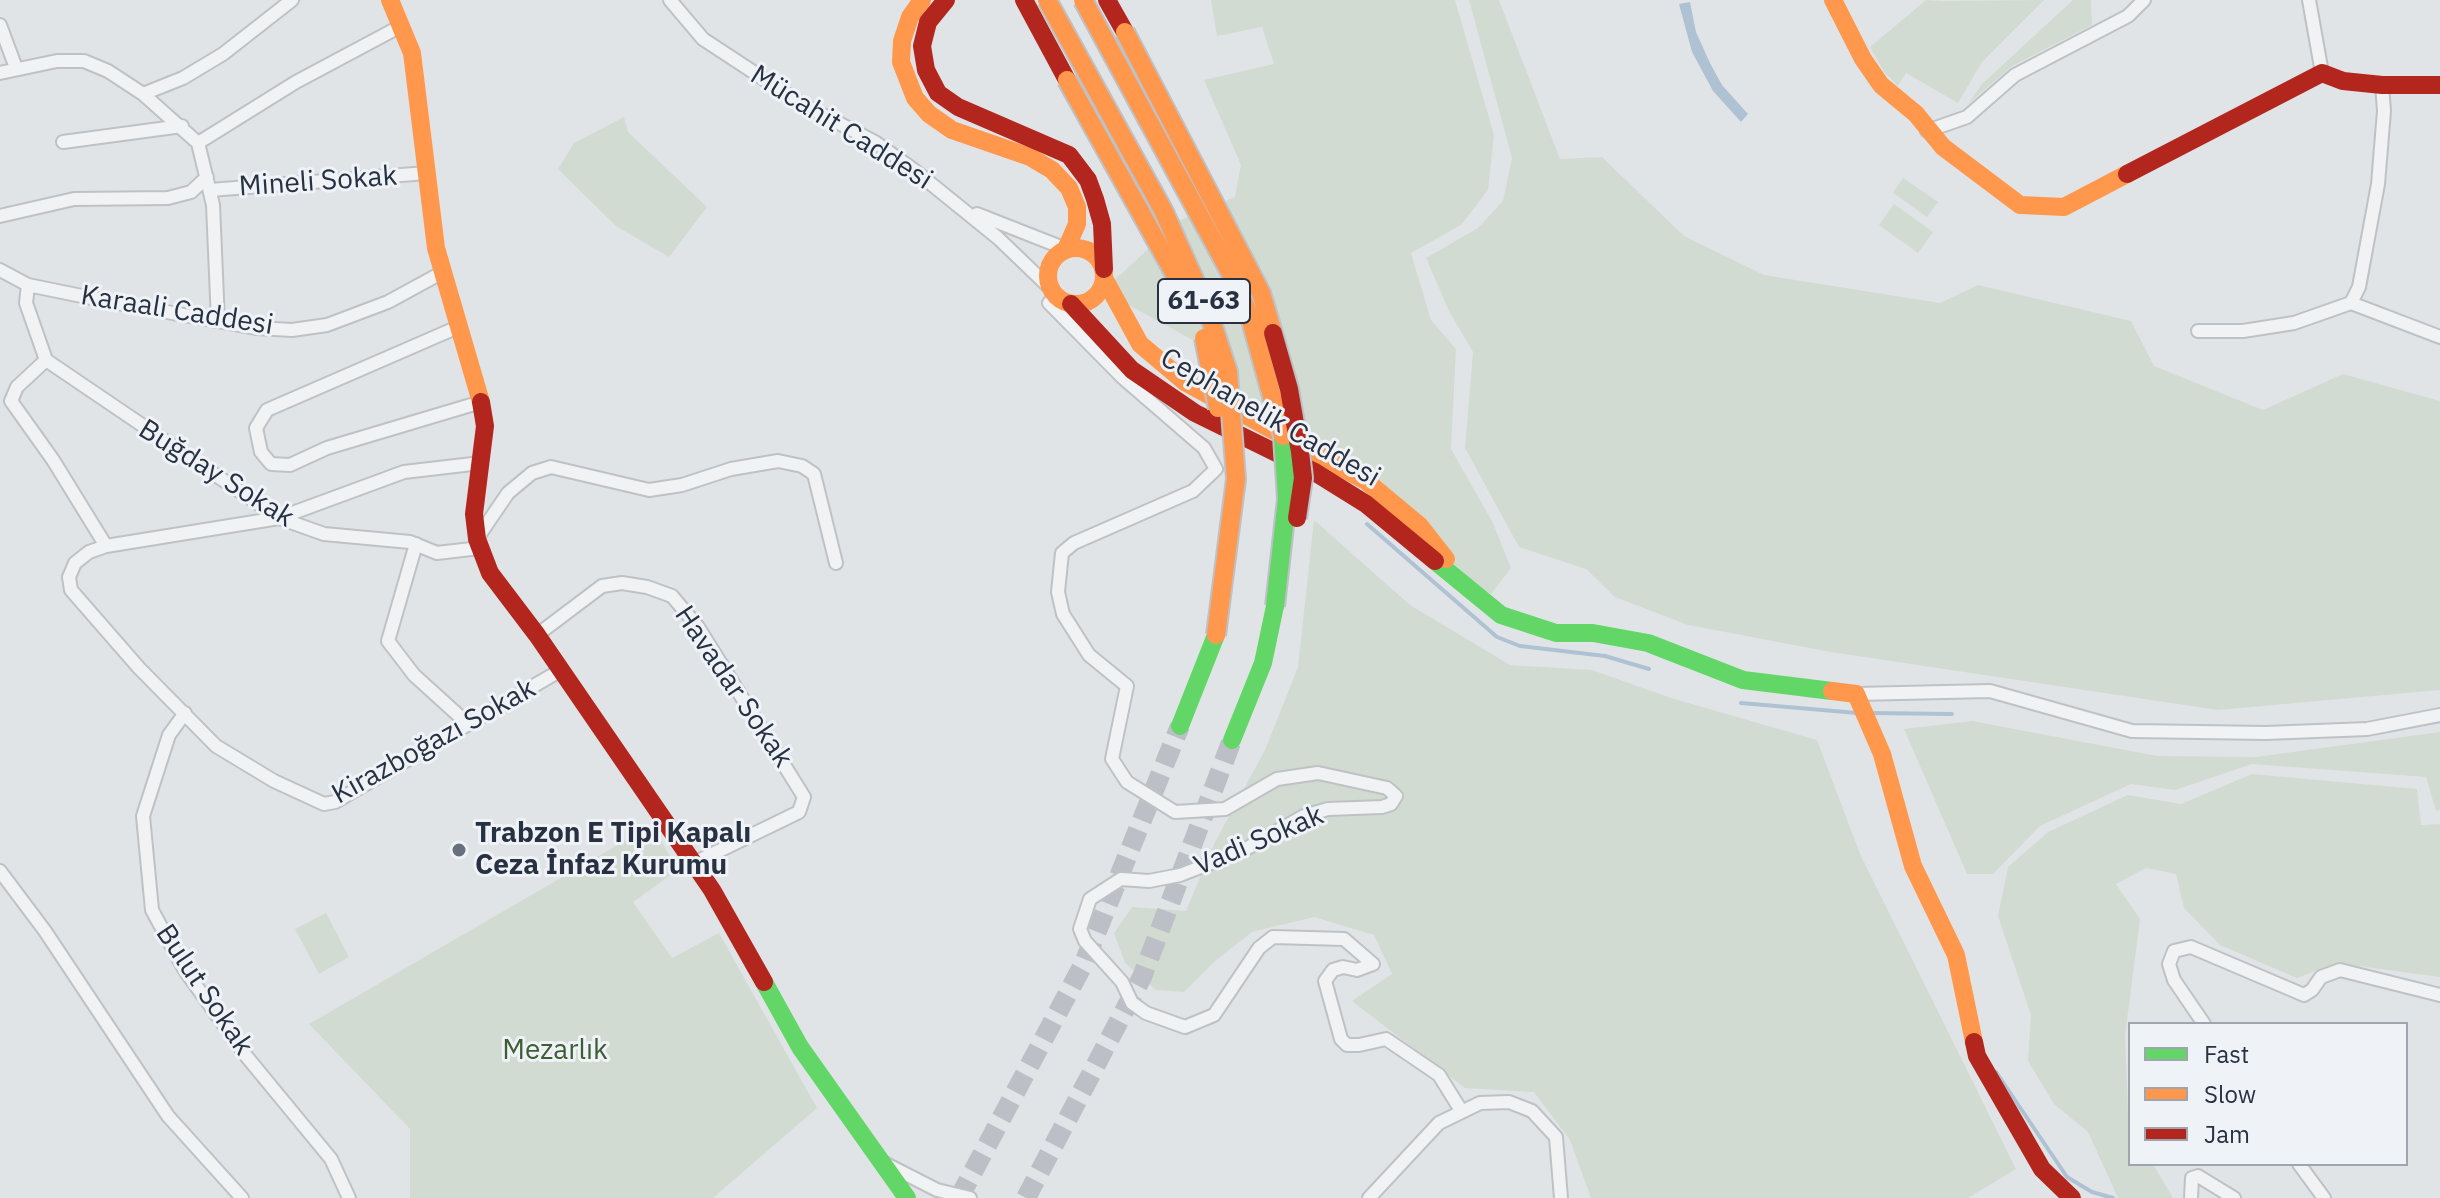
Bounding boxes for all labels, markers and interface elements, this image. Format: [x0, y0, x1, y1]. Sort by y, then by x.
street label: Mücahit Caddesi [744, 59, 938, 197]
street label: Mineli Sokak [238, 160, 398, 204]
street label: Karaali Caddesi [78, 279, 276, 343]
road number: 61-63 [1158, 279, 1250, 323]
street label: Cephanelik Caddesi [1154, 341, 1386, 495]
street label: Buğday Sokak [132, 413, 300, 535]
street label: Havadar Sokak [667, 600, 799, 774]
street label: Kirazboğazı Sokak [326, 672, 542, 812]
street label: Vadi Sokak [1189, 799, 1329, 883]
place label: Trabzon E Tipi Kapalı Ceza İnfaz Kurumu [475, 817, 751, 883]
marker: Trabzon E Tipi Kapalı Ceza İnfaz Kurumu [450, 841, 468, 859]
street label: Bulut Sokak [148, 918, 260, 1062]
legend [2128, 1022, 2408, 1166]
park label: Mezarlık [502, 1034, 608, 1068]
text: Fast [2204, 1038, 2249, 1070]
text: Slow [2204, 1078, 2256, 1110]
text: Jam [2204, 1118, 2250, 1150]

